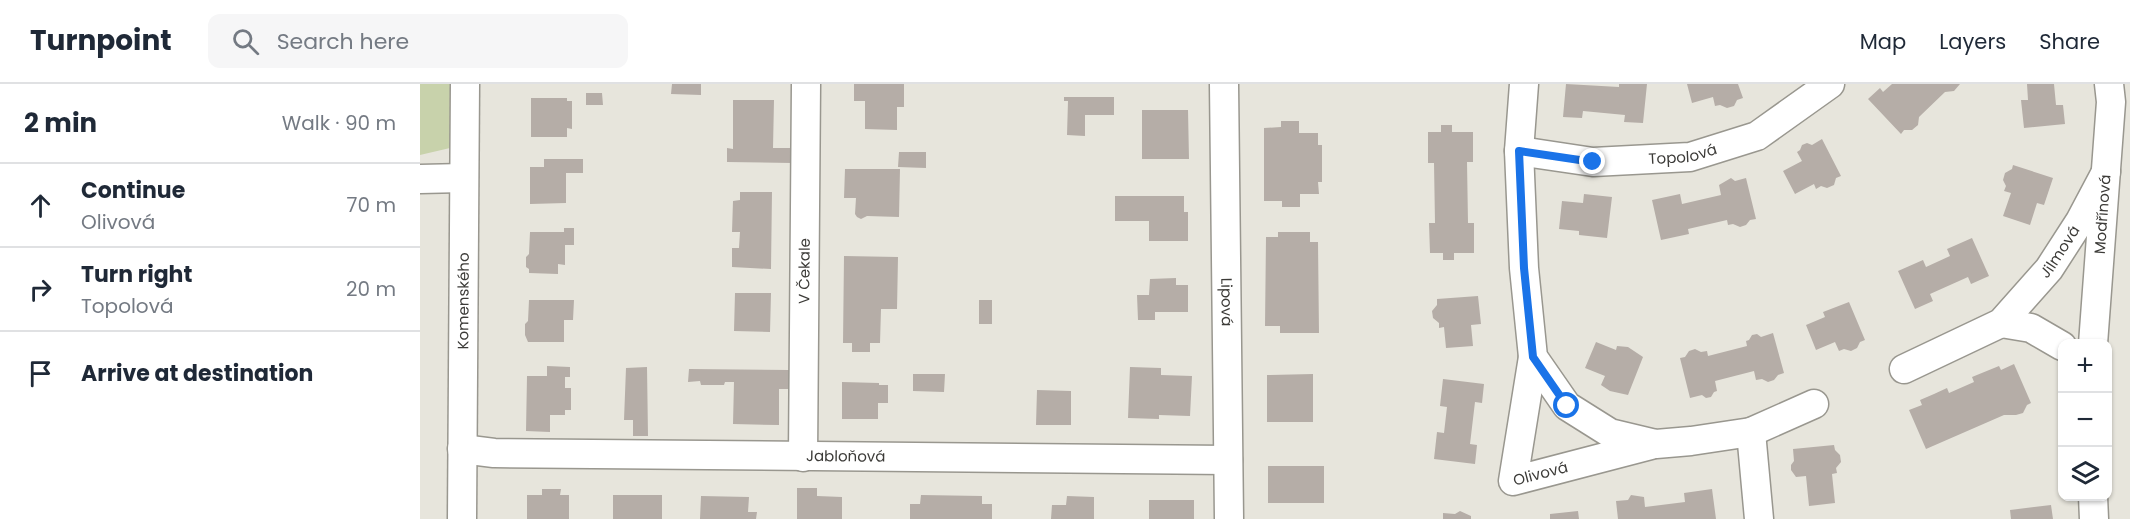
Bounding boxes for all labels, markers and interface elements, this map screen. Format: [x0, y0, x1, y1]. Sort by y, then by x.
search box [208, 14, 628, 68]
text: Turnpoint [30, 21, 172, 60]
icon: search [229, 25, 262, 58]
text: Search here [277, 26, 409, 57]
text: Map [1860, 27, 1906, 56]
text: Layers [1939, 27, 2006, 56]
text: Share [2039, 27, 2100, 56]
text: 2 min [24, 105, 97, 141]
text: Walk · 90 m [282, 109, 396, 137]
street label: Topolová [1648, 138, 1719, 169]
route end [1579, 148, 1605, 174]
street label: Modřínová [2089, 174, 2116, 255]
text: Continue [81, 175, 185, 206]
icon: ahead [24, 189, 57, 222]
text: 70 m [347, 191, 396, 219]
text: Olivová [81, 208, 155, 236]
street label: Jilmová [2035, 221, 2084, 282]
street label: V Čekale [793, 238, 815, 304]
street label: Komenského [452, 252, 474, 350]
text: Turn right [81, 259, 192, 290]
icon: right [24, 273, 57, 306]
text: 20 m [346, 275, 396, 303]
street label: Lipová [1216, 278, 1238, 326]
text: Topolová [81, 292, 173, 320]
map controls [2058, 339, 2112, 501]
button: + [2058, 339, 2112, 393]
icon: arrive [24, 357, 57, 390]
text: Arrive at destination [81, 358, 313, 389]
route start [1553, 392, 1579, 418]
button: − [2058, 393, 2112, 447]
street label: Jabloňová [806, 445, 886, 467]
button: layers [2058, 447, 2112, 501]
street label: Olivová [1511, 456, 1570, 491]

